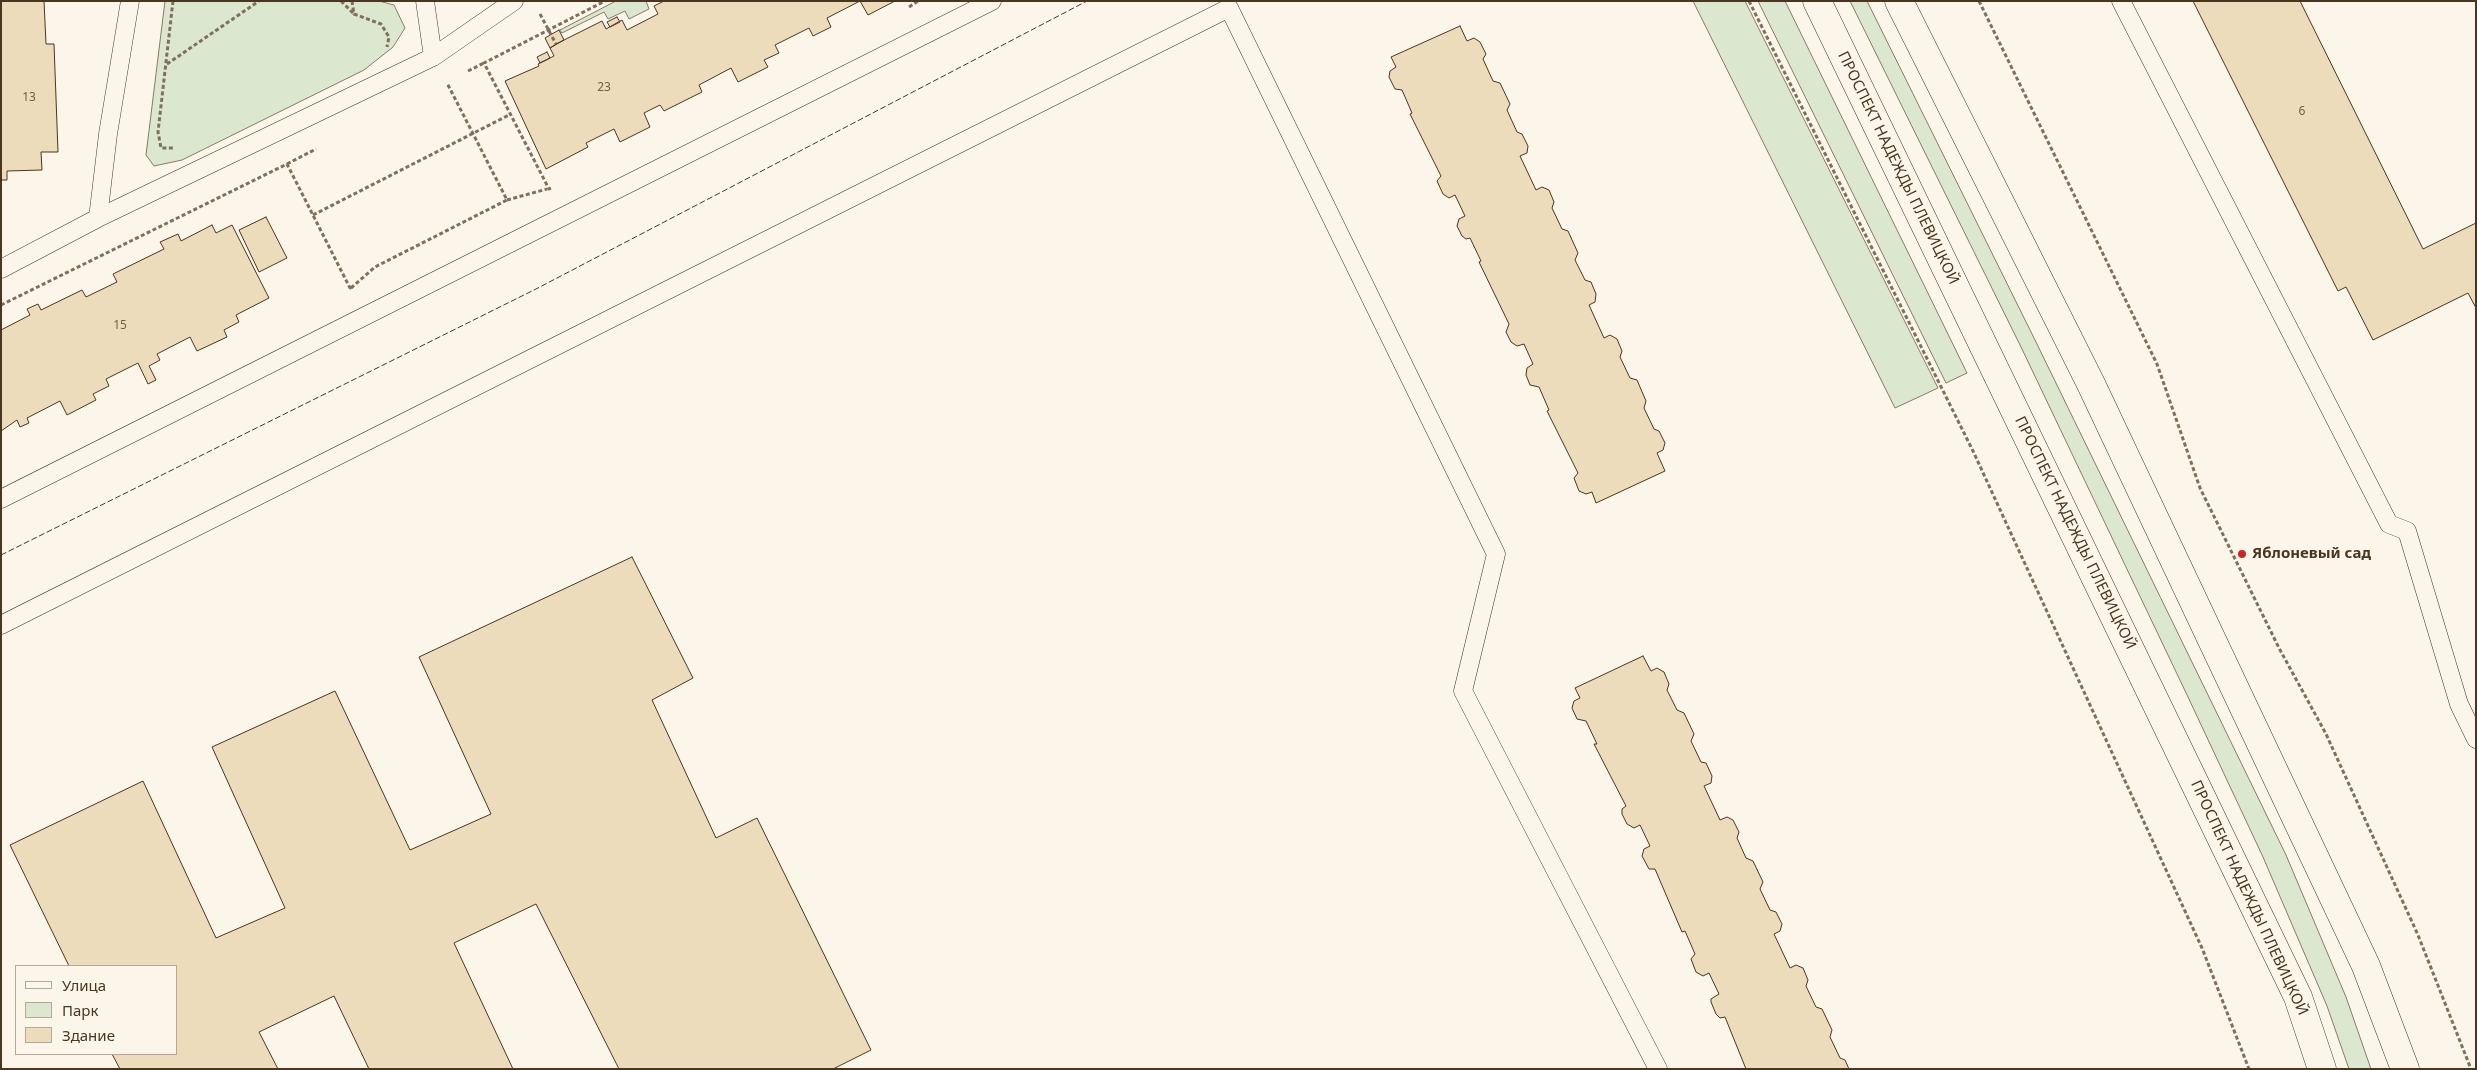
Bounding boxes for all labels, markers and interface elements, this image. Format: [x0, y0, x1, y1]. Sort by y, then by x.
street label: ПРОСПЕКТ НАДЕЖДЫ ПЛЕВИЦКОЙ [1834, 49, 1962, 287]
house number: 23 [597, 81, 611, 95]
house number: 13 [22, 91, 36, 105]
house number: 6 [2299, 105, 2305, 119]
house number: 15 [113, 319, 127, 333]
street label: ПРОСПЕКТ НАДЕЖДЫ ПЛЕВИЦКОЙ [2011, 414, 2139, 652]
place label: Яблоневый сад [2252, 545, 2371, 563]
marker: Яблоневый сад [2236, 548, 2248, 560]
street label: ПРОСПЕКТ НАДЕЖДЫ ПЛЕВИЦКОЙ [2187, 778, 2311, 1018]
legend [15, 965, 178, 1055]
text: Улица [62, 975, 106, 995]
text: Парк [62, 1000, 98, 1020]
text: Здание [62, 1025, 115, 1045]

